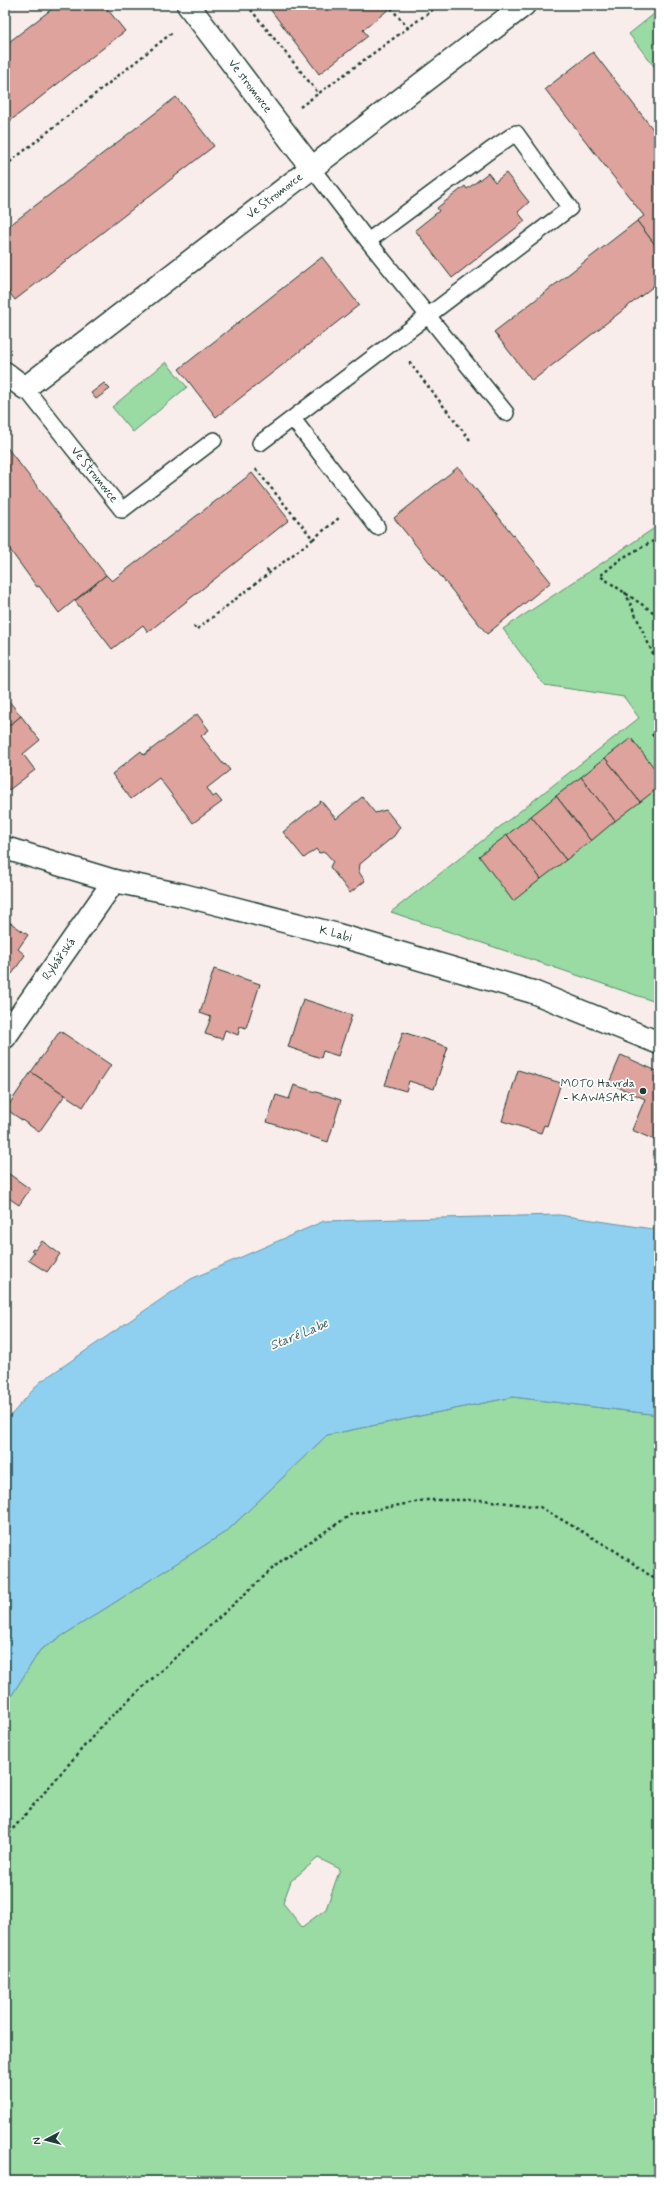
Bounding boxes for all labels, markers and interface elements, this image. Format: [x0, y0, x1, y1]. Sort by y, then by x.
street label: Ve stromovce [224, 56, 275, 117]
street label: Ve Stromovce [243, 169, 307, 223]
street label: Ve Stromovce [67, 444, 121, 506]
street label: K Labi [318, 922, 354, 947]
street label: Rybářská [39, 934, 80, 984]
place label: MOTO Havrda - KAWASAKI [561, 1076, 635, 1106]
marker: MOTO Havrda - KAWASAKI [638, 1086, 648, 1096]
water label: Staré Labe [267, 1315, 332, 1354]
north arrow [26, 2120, 66, 2160]
text: N [30, 2137, 44, 2146]

